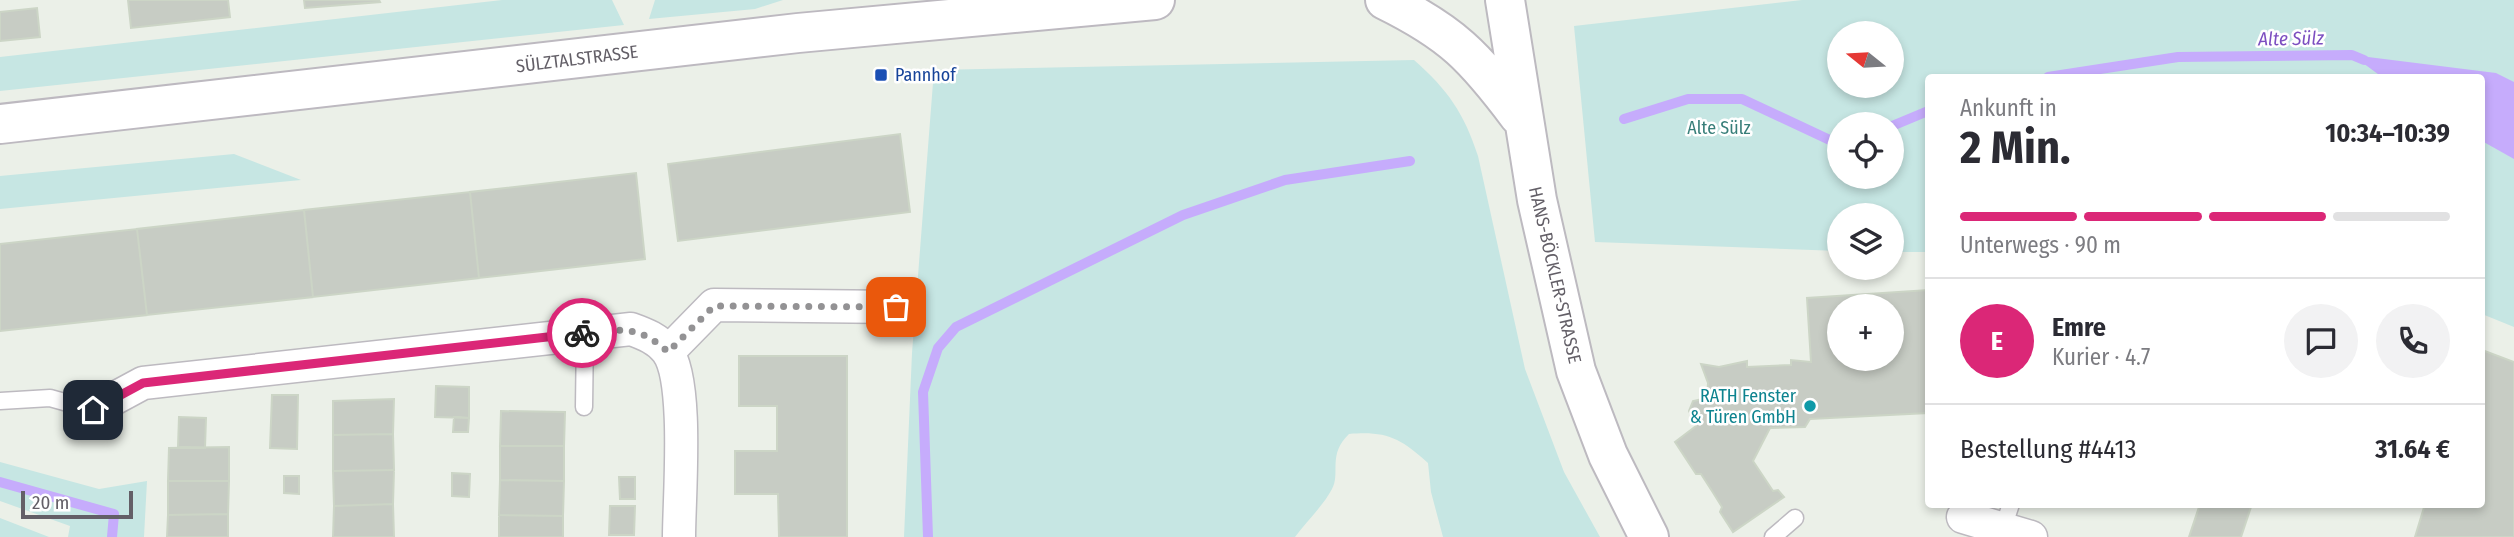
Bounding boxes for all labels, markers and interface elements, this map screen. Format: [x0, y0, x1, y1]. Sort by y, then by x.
north arrow [1827, 21, 1904, 98]
map controls [1827, 21, 1904, 371]
water label: Alte Sülz [2257, 26, 2325, 51]
street label: SÜLZTALSTRASSE [515, 41, 639, 77]
place label: Pannhof [895, 64, 957, 86]
marker: Pannhof [873, 67, 889, 83]
text: Ankunft in [1960, 94, 2057, 122]
button: locate [1827, 112, 1904, 189]
park label: Alte Sülz [1687, 117, 1751, 139]
text: 10:34–10:39 [2325, 118, 2450, 149]
text: 2 Min. [1960, 120, 2071, 175]
street label: HANS-BÖCKLER-STRASSE [1524, 185, 1586, 365]
button: layers [1827, 203, 1904, 280]
text: Unterwegs · 90 m [1960, 231, 2121, 259]
pin [866, 277, 926, 337]
icon: bag [877, 288, 915, 326]
button: + [1827, 294, 1904, 371]
courier [547, 298, 617, 368]
button: chat [2284, 304, 2358, 378]
button: phone [2376, 304, 2450, 378]
text: Emre [2052, 312, 2106, 343]
icon: bike [563, 314, 601, 352]
text: E [1991, 326, 2003, 357]
text: Kurier · 4.7 [2052, 343, 2150, 371]
pin [63, 380, 123, 440]
place label: RATH Fenster & Türen GmbH [1690, 385, 1797, 428]
icon: home [74, 391, 112, 429]
marker: RATH Fenster & Türen GmbH [1802, 398, 1818, 414]
text: Bestellung #4413 [1960, 434, 2136, 465]
text: 31.64 € [2375, 434, 2450, 465]
scale bar [21, 488, 133, 520]
text: 20 m [32, 491, 69, 514]

